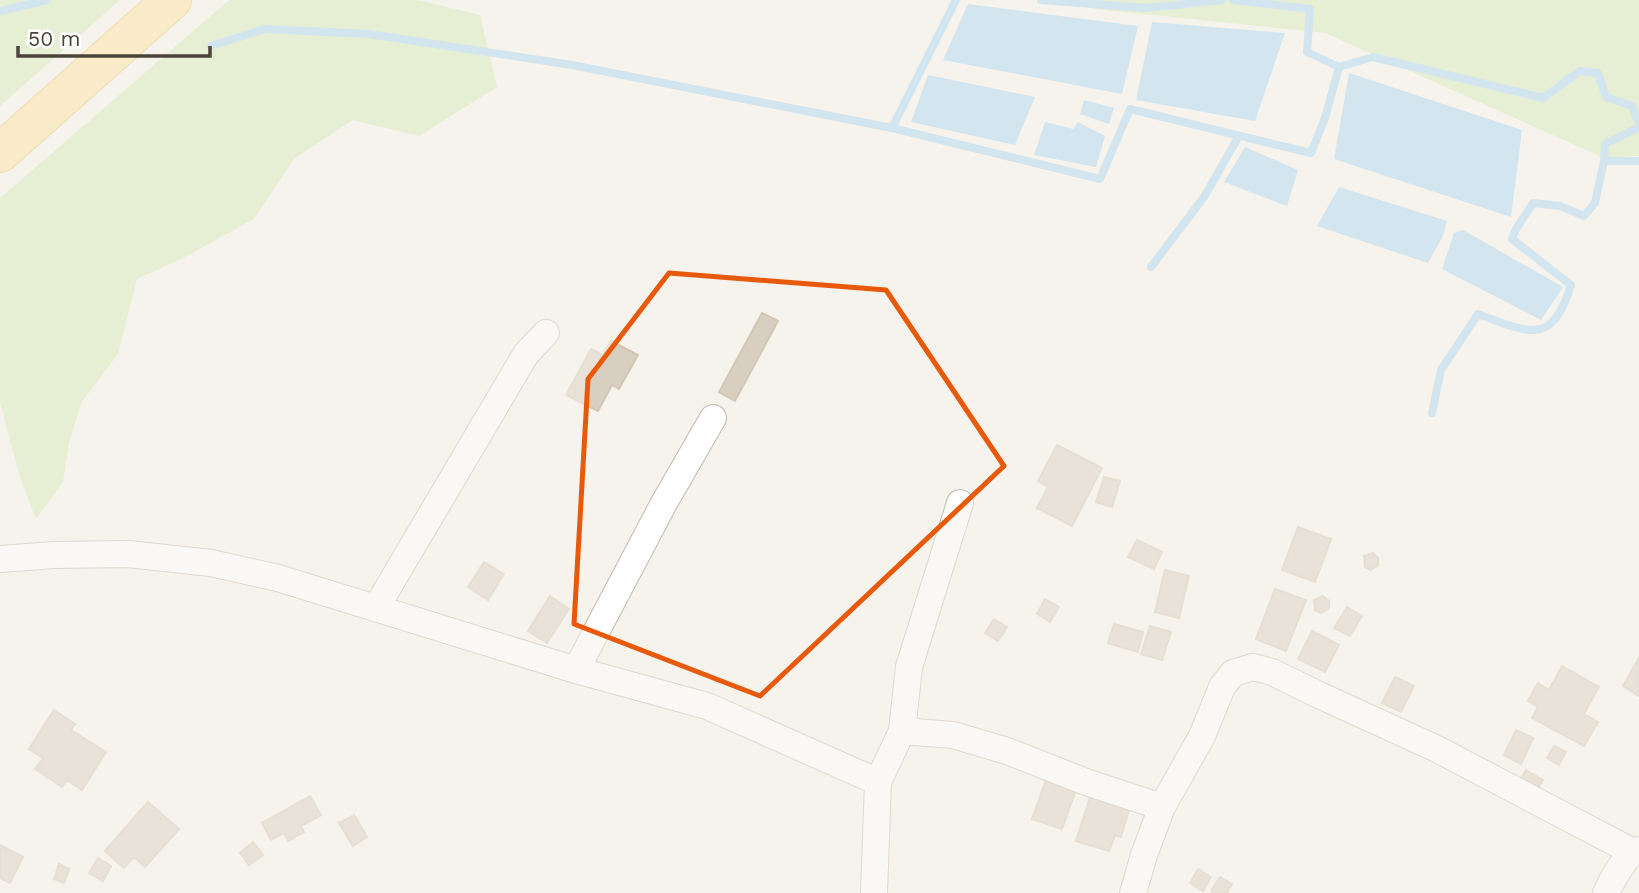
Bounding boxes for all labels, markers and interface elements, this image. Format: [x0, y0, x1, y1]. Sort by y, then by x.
scale bar [18, 14, 210, 58]
text: 50 m [28, 26, 80, 51]

